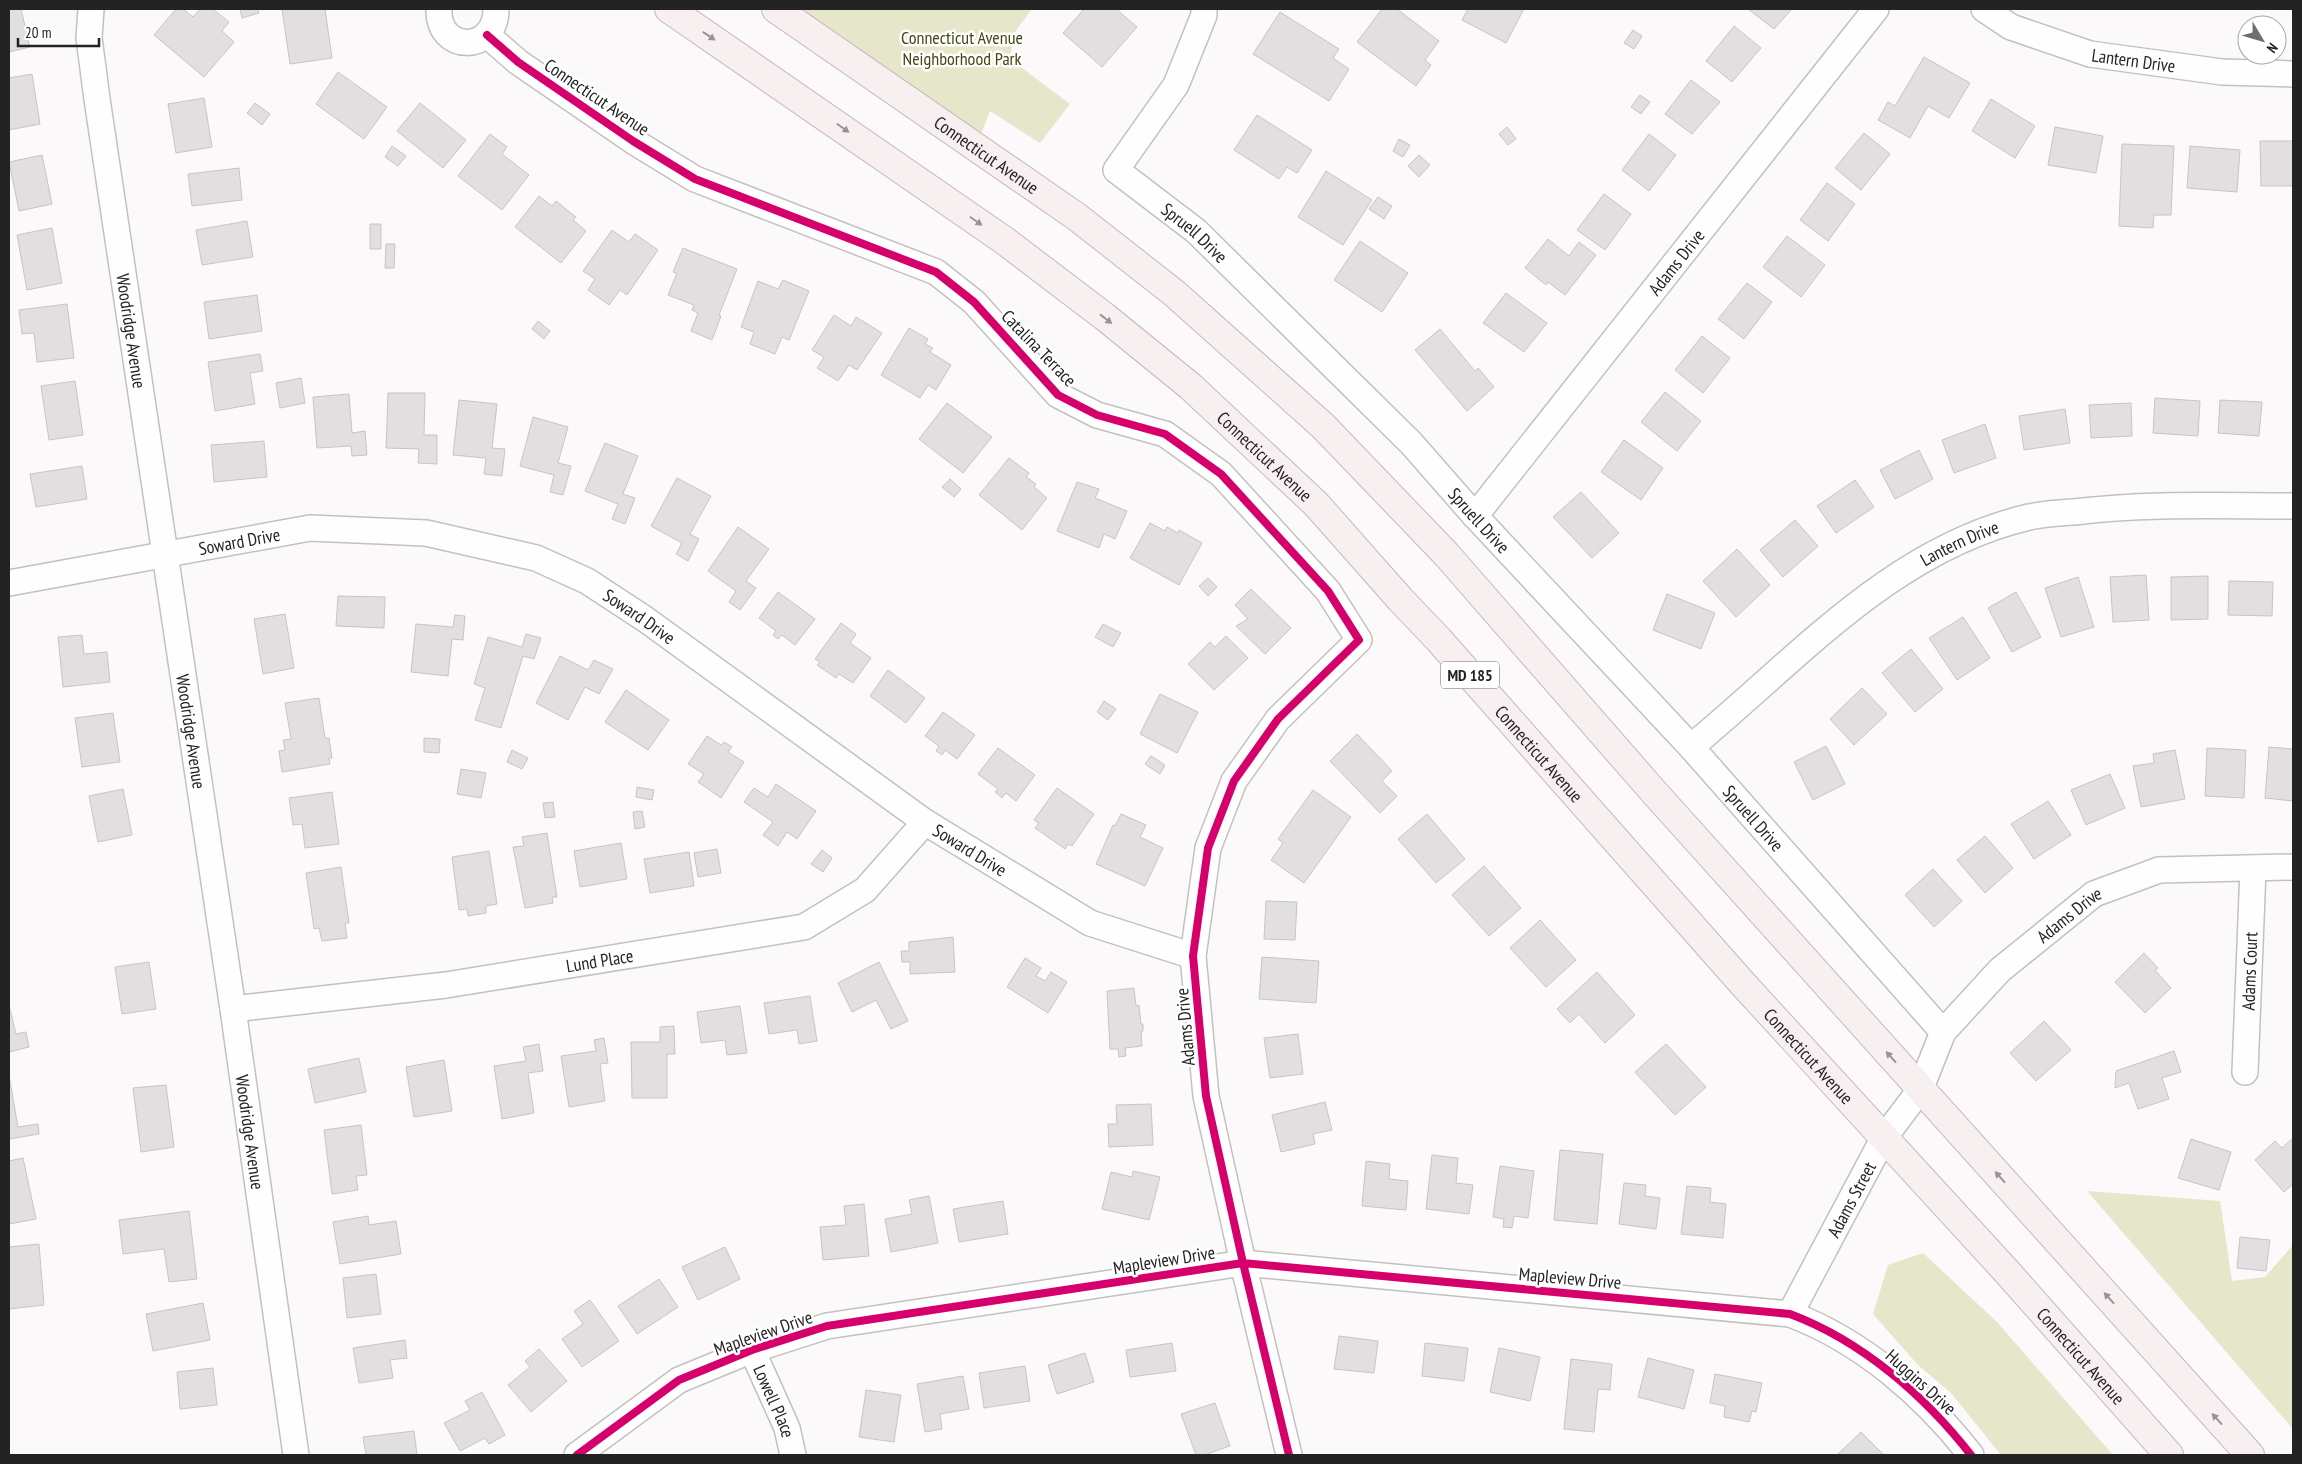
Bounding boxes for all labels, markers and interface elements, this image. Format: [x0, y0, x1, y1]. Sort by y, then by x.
scale bar [18, 15, 99, 47]
north arrow [2237, 15, 2287, 65]
text: 20 m [25, 23, 51, 42]
park label: Connecticut Avenue Neighborhood Park [901, 26, 1023, 70]
one-way arrow [702, 31, 716, 41]
text: N [2263, 39, 2282, 57]
street label: Lantern Drive [2091, 43, 2177, 77]
street label: Connecticut Avenue [540, 53, 654, 141]
street label: Connecticut Avenue [930, 110, 1043, 199]
one-way arrow [836, 123, 850, 133]
street label: Spruell Drive [1157, 197, 1233, 267]
one-way arrow [969, 216, 983, 226]
street label: Adams Drive [1643, 224, 1709, 300]
street label: Woodridge Avenue [112, 272, 152, 390]
street label: Catalina Terrace [997, 305, 1081, 391]
one-way arrow [1099, 313, 1112, 324]
street label: Connecticut Avenue [1213, 406, 1317, 506]
street label: Spruell Drive [1444, 483, 1515, 558]
street label: Lantern Drive [1916, 515, 2002, 571]
street label: Soward Drive [197, 522, 282, 560]
street label: Soward Drive [599, 583, 680, 649]
road number: MD 185 [1441, 662, 1499, 688]
street label: Woodridge Avenue [172, 673, 211, 790]
street label: Connecticut Avenue [1490, 700, 1588, 807]
street label: Spruell Drive [1718, 780, 1789, 856]
street label: Soward Drive [929, 818, 1011, 881]
street label: Adams Drive [2032, 881, 2104, 948]
street label: Adams Court [2236, 931, 2262, 1011]
street label: Lund Place [564, 943, 635, 977]
street label: Adams Drive [1170, 987, 1200, 1067]
street label: Connecticut Avenue [1759, 1003, 1859, 1109]
one-way arrow [1885, 1051, 1897, 1063]
street label: Woodridge Avenue [231, 1073, 270, 1191]
street label: Adams Street [1822, 1157, 1881, 1241]
one-way arrow [1994, 1172, 2006, 1184]
street label: Mapleview Drive [1111, 1241, 1217, 1279]
street label: Mapleview Drive [1518, 1262, 1622, 1294]
one-way arrow [2103, 1292, 2114, 1305]
street label: Connecticut Avenue [2032, 1302, 2130, 1409]
street label: Mapleview Drive [711, 1305, 815, 1361]
street label: Huggins Drive [1881, 1344, 1961, 1420]
street label: Lowell Place [749, 1361, 800, 1440]
one-way arrow [2212, 1413, 2223, 1425]

